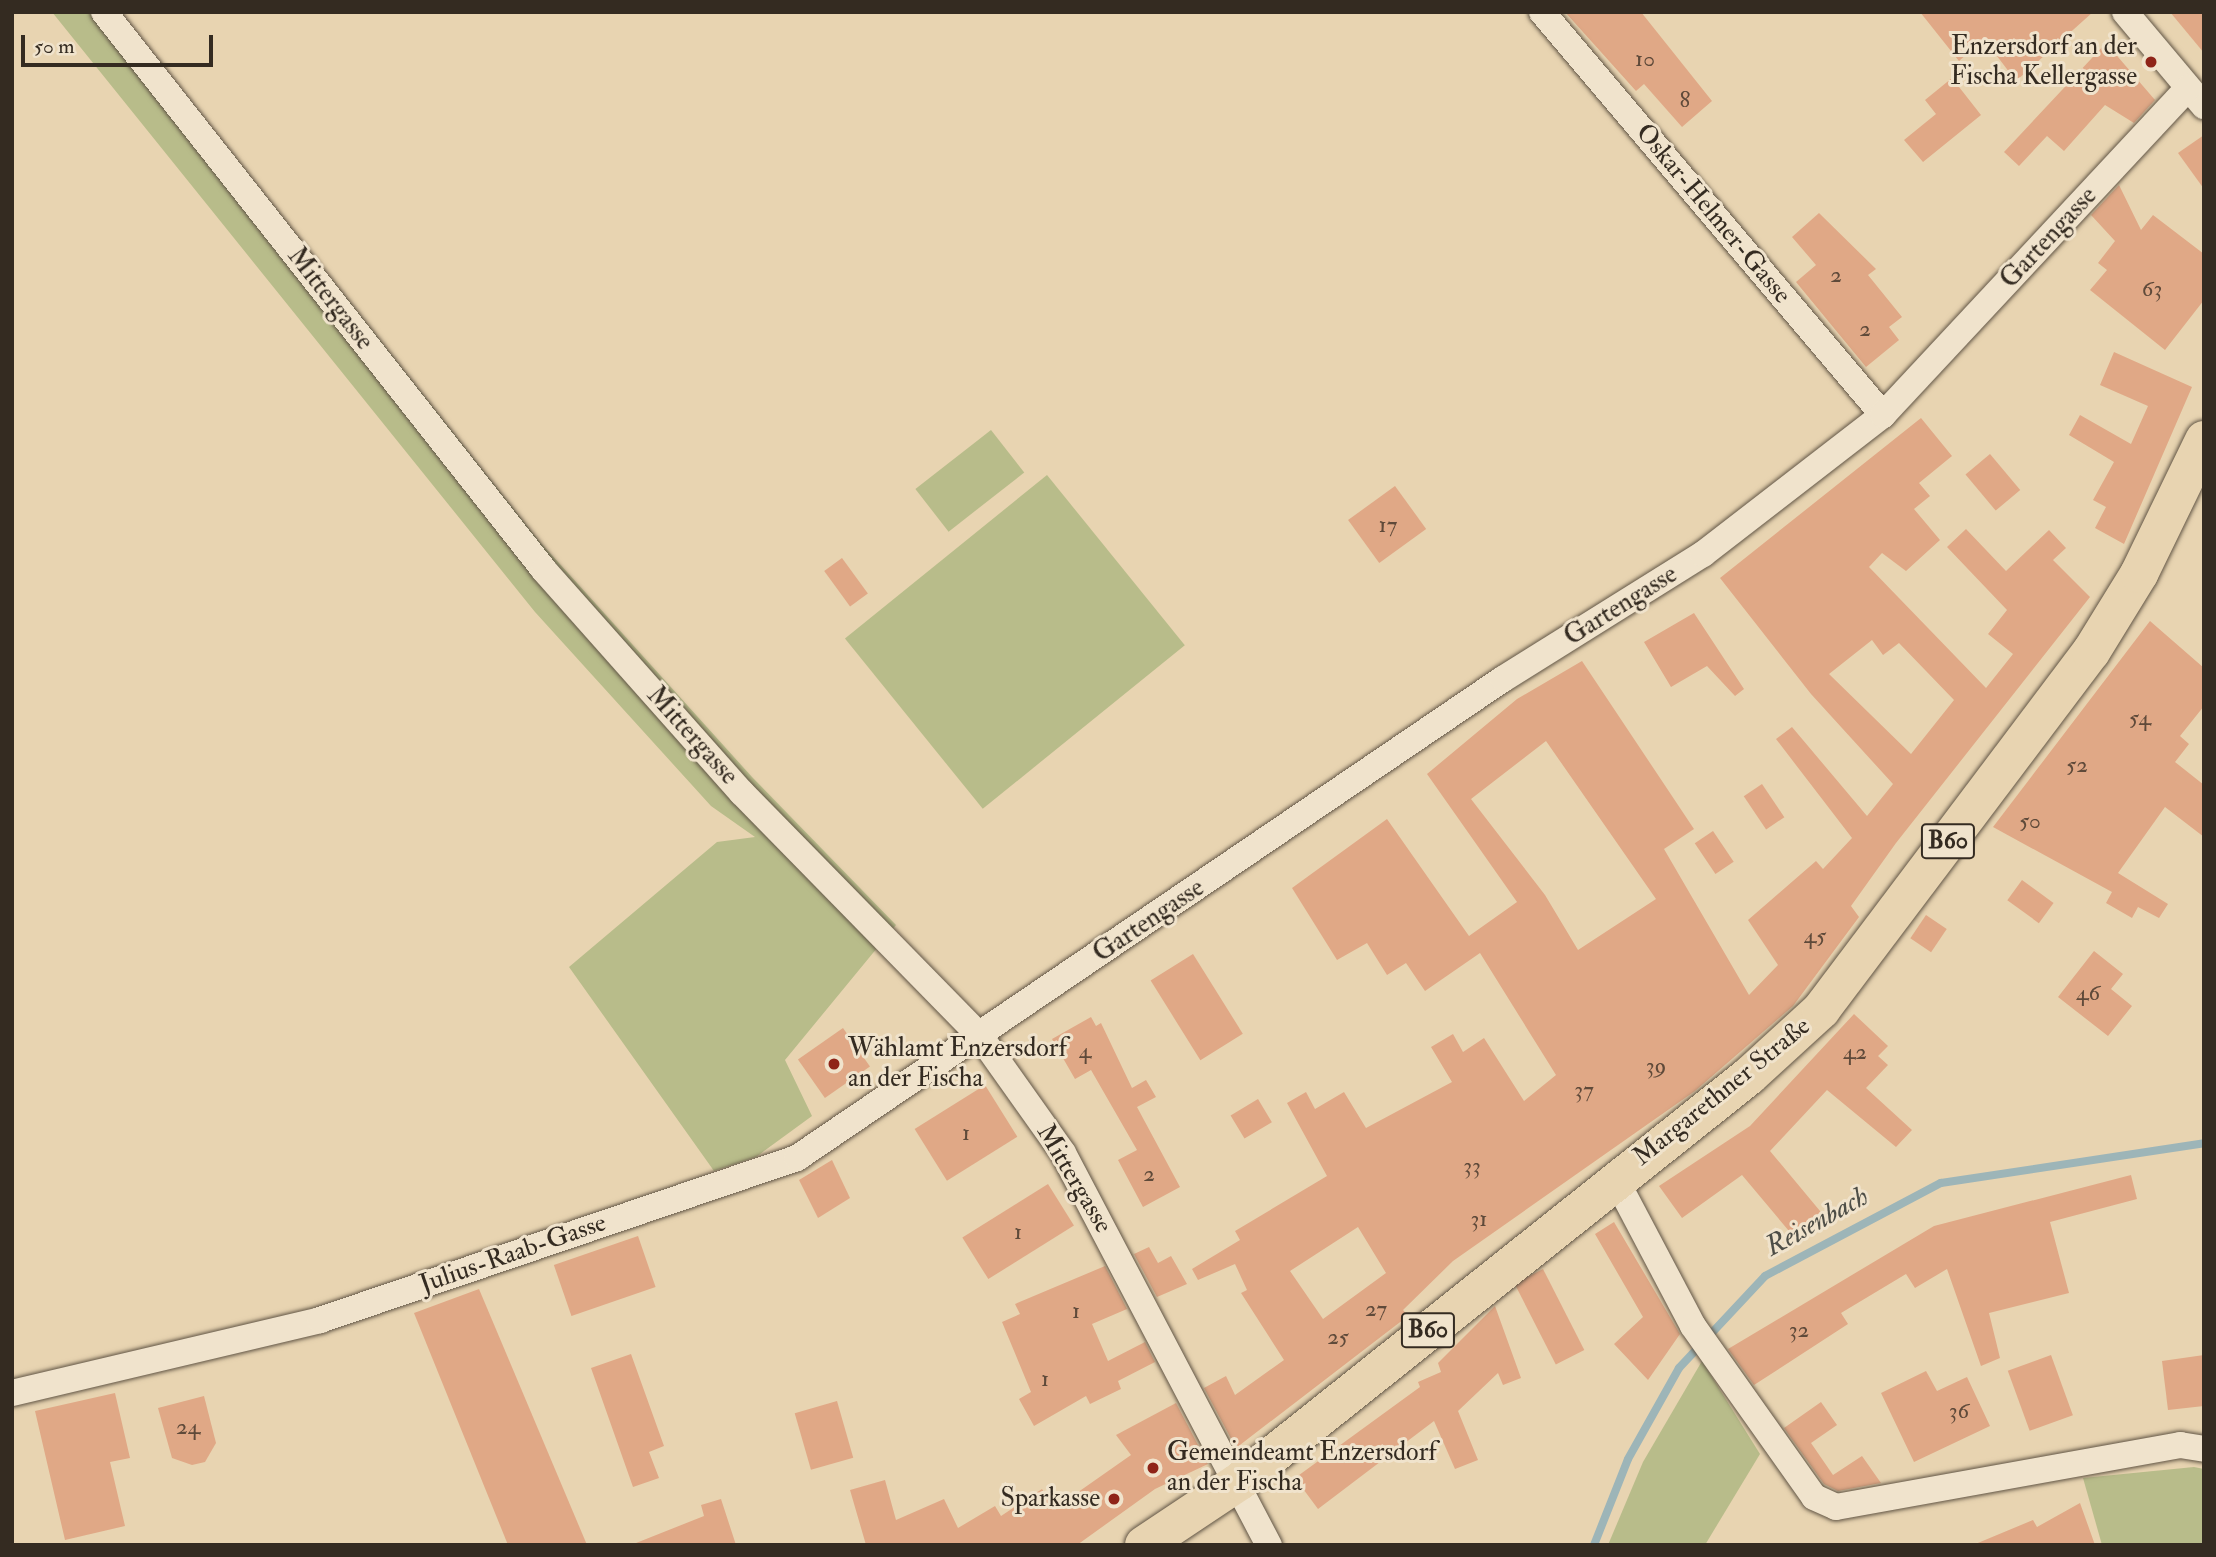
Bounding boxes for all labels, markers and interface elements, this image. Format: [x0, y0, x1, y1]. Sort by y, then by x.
scale bar [24, 21, 217, 65]
place label: Enzersdorf an der Fischa Kellergasse [1950, 31, 2137, 92]
text: 50 m [34, 33, 75, 60]
house number: 10 [1635, 45, 1655, 73]
marker: Enzersdorf an der Fischa Kellergasse [2143, 54, 2159, 70]
house number: 8 [1680, 86, 1690, 114]
street label: Oskar-Helmer-Gasse [1629, 118, 1797, 310]
street label: Gartengasse [1994, 181, 2104, 295]
street label: Mittergasse [280, 242, 380, 356]
house number: 2 [1830, 261, 1842, 289]
house number: 63 [2142, 275, 2162, 303]
house number: 2 [1859, 315, 1871, 343]
house number: 17 [1379, 511, 1397, 539]
street label: Gartengasse [1559, 559, 1683, 653]
street label: Mittergasse [640, 680, 744, 792]
house number: 54 [2129, 704, 2151, 732]
house number: 52 [2066, 751, 2088, 779]
house number: 50 [2019, 807, 2041, 835]
road number: B60 [1920, 820, 1976, 862]
street label: Gartengasse [1088, 873, 1210, 969]
house number: 45 [1804, 922, 1826, 950]
house number: 46 [2076, 979, 2100, 1007]
street label: Margarethner Straße [1627, 1011, 1817, 1173]
place label: Wählamt Enzersdorf an der Fischa [848, 1033, 1067, 1094]
house number: 4 [1079, 1037, 1091, 1065]
house number: 42 [1843, 1038, 1867, 1066]
house number: 39 [1646, 1052, 1666, 1080]
marker: Wählamt Enzersdorf an der Fischa [826, 1056, 842, 1072]
house number: 37 [1574, 1076, 1594, 1104]
house number: 1 [962, 1119, 970, 1147]
street label: Mittergasse [1029, 1119, 1119, 1239]
house number: 33 [1463, 1152, 1481, 1180]
house number: 2 [1143, 1160, 1155, 1188]
water label: Reisenbach [1760, 1180, 1874, 1264]
house number: 31 [1470, 1205, 1488, 1233]
street label: Julius-Raab-Gasse [416, 1207, 610, 1301]
house number: 1 [1014, 1218, 1022, 1246]
house number: 27 [1365, 1295, 1387, 1323]
house number: 1 [1072, 1297, 1080, 1325]
road number: B60 [1400, 1310, 1456, 1350]
house number: 32 [1789, 1316, 1809, 1344]
house number: 25 [1327, 1323, 1349, 1351]
house number: 1 [1041, 1365, 1049, 1393]
house number: 36 [1949, 1397, 1969, 1425]
house number: 24 [176, 1413, 200, 1441]
place label: Gemeindeamt Enzersdorf an der Fischa [1167, 1437, 1437, 1498]
marker: Gemeindeamt Enzersdorf an der Fischa [1145, 1460, 1161, 1476]
place label: Sparkasse [1001, 1483, 1100, 1515]
marker: Sparkasse [1106, 1491, 1122, 1507]

